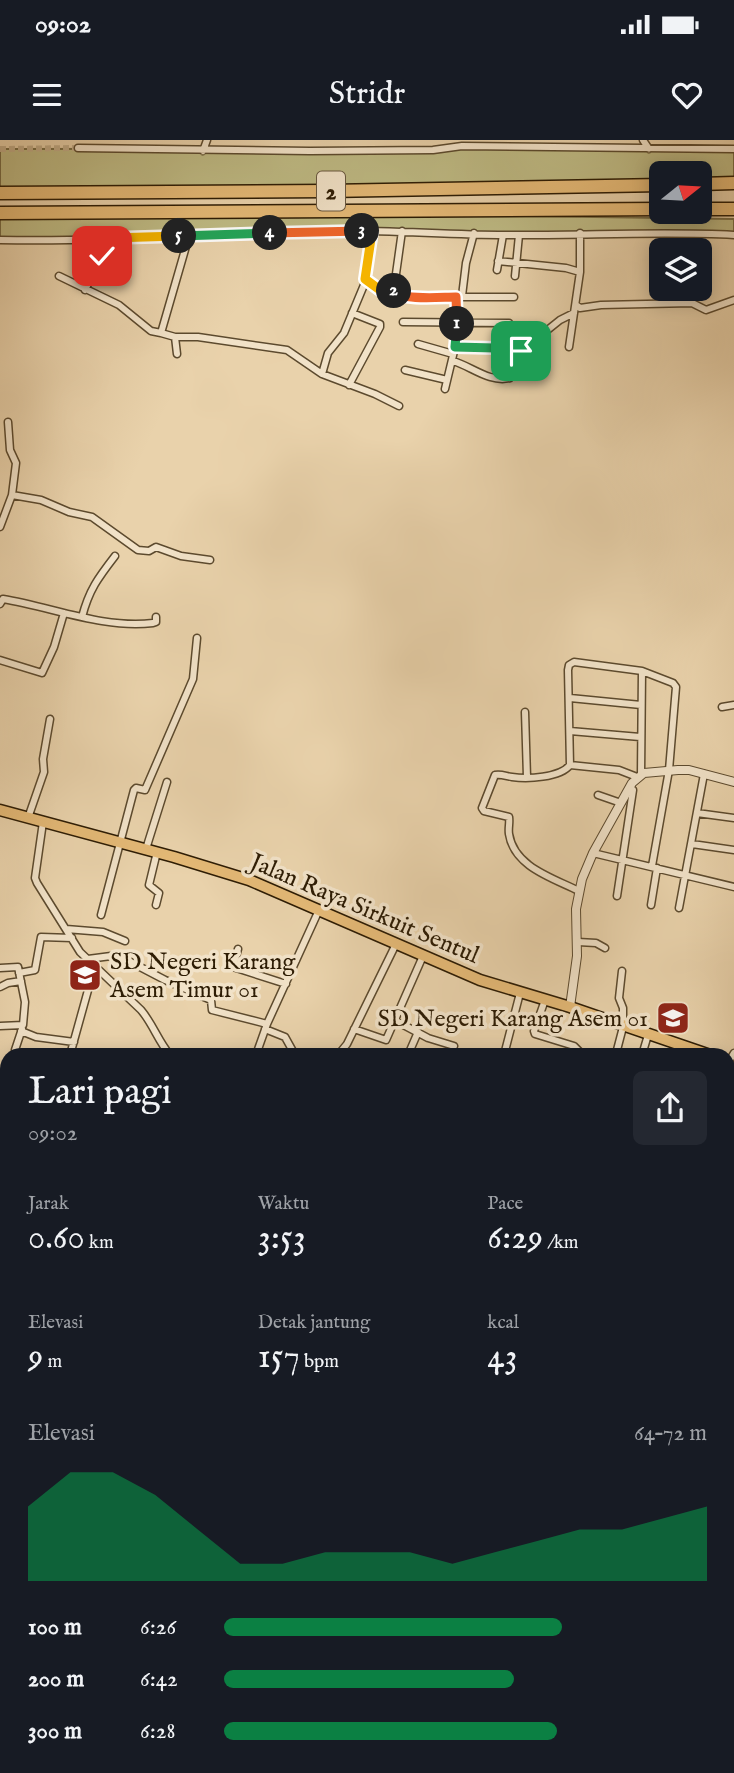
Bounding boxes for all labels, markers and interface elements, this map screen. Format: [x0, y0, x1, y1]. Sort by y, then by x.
text: 09:02 [35, 8, 91, 41]
text: Stridr [329, 74, 405, 115]
icon: menu [28, 76, 66, 114]
icon: heart [668, 76, 706, 114]
north arrow [649, 161, 712, 224]
map controls [649, 161, 712, 301]
road number: 2 [317, 172, 345, 210]
pin: 3 [344, 214, 380, 248]
pin: 4 [252, 216, 288, 250]
pin: 5 [162, 218, 196, 254]
text: 3 [358, 218, 365, 242]
text: 4 [265, 220, 274, 244]
text: 5 [175, 223, 182, 247]
pin [72, 226, 132, 286]
icon: check [83, 237, 121, 275]
button: layers [649, 238, 712, 301]
pin: 2 [376, 274, 412, 308]
text: 2 [389, 278, 398, 302]
pin: 1 [440, 306, 475, 342]
text: 1 [453, 311, 460, 335]
pin [491, 321, 551, 381]
icon: arrive [502, 332, 540, 370]
street label: Jalan Raya Sirkuit Sentul [242, 846, 484, 972]
place label: SD Negeri Karang Asem Timur 01 [109, 947, 296, 1006]
school or university icon: SD Negeri Karang Asem Timur 01 [66, 956, 104, 994]
school or university icon: SD Negeri Karang Asem 01 [654, 999, 692, 1037]
place label: SD Negeri Karang Asem 01 [378, 1004, 648, 1035]
text: Lari pagi [28, 1069, 172, 1117]
button: share [633, 1071, 707, 1145]
text: 09:02 [28, 1119, 78, 1148]
text: Jarak [28, 1192, 69, 1216]
text: Waktu [258, 1192, 309, 1216]
text: Pace [487, 1192, 523, 1216]
text: 0.60 [28, 1216, 85, 1261]
text: 3:53 [258, 1216, 306, 1261]
text: 6:29 [487, 1216, 543, 1261]
text: km [85, 1231, 114, 1255]
text: /km [543, 1231, 579, 1255]
text: Elevasi [28, 1311, 83, 1335]
text: Detak jantung [258, 1311, 370, 1335]
text: kcal [487, 1311, 519, 1335]
text: 9 [28, 1335, 43, 1380]
text: 157 [258, 1335, 300, 1380]
text: 43 [487, 1335, 518, 1380]
text: m [43, 1350, 62, 1374]
text: bpm [300, 1350, 339, 1374]
text: Elevasi [28, 1419, 95, 1448]
text: 64–72 m [634, 1419, 707, 1448]
text: 100 m [28, 1613, 82, 1642]
text: 6:26 [140, 1613, 176, 1642]
text: 200 m [28, 1665, 84, 1694]
text: 6:42 [140, 1665, 178, 1694]
text: 300 m [28, 1717, 82, 1746]
text: 6:28 [140, 1717, 176, 1746]

